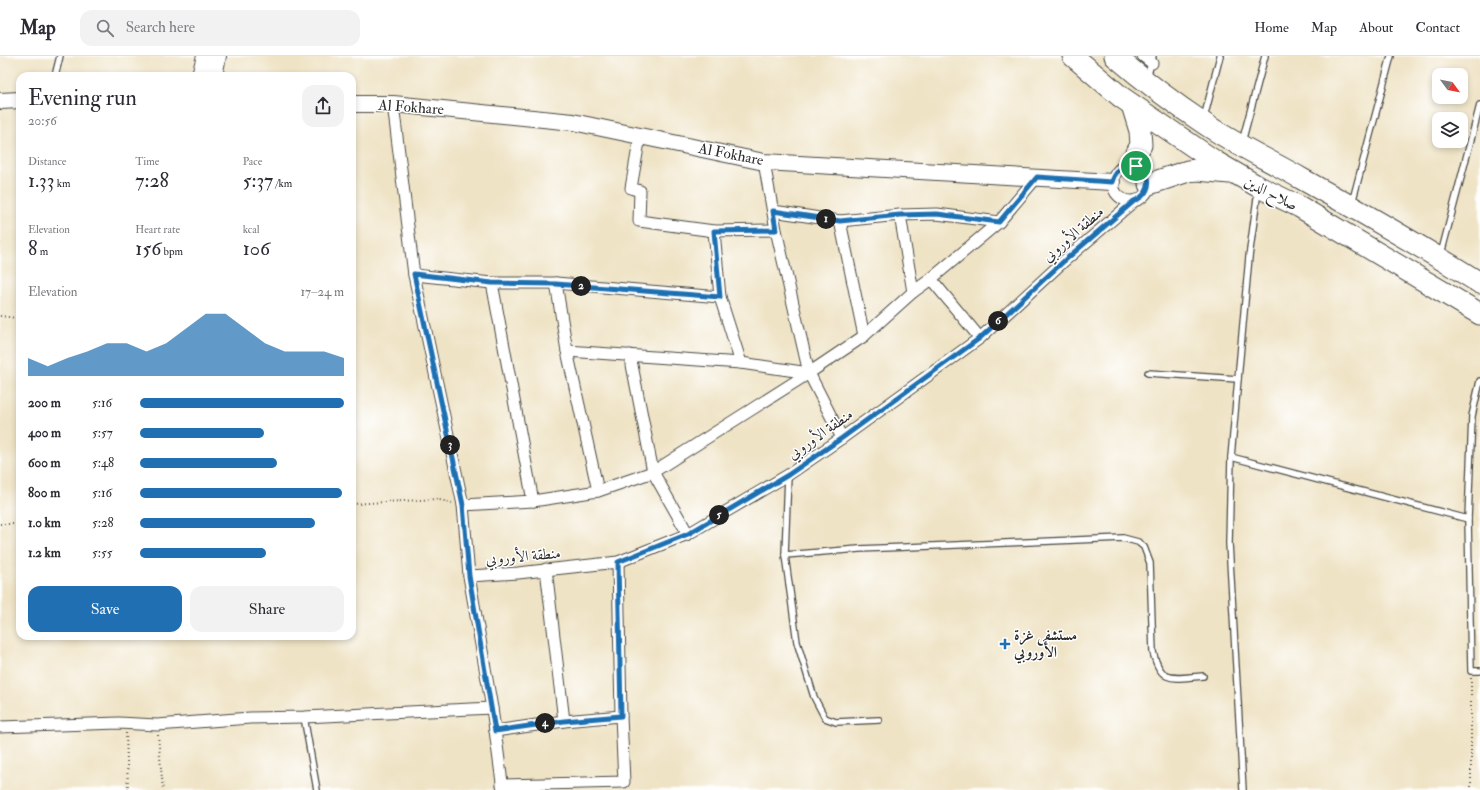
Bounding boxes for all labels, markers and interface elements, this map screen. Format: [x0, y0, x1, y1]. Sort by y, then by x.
search box [80, 10, 360, 46]
text: Map [20, 16, 56, 40]
icon: search [94, 17, 116, 39]
text: Search here [126, 18, 195, 37]
text: Home [1254, 19, 1289, 36]
text: Map [1311, 19, 1337, 36]
text: About [1359, 19, 1393, 36]
text: Contact [1415, 19, 1460, 36]
north arrow [1432, 68, 1468, 104]
map controls [1432, 68, 1468, 148]
text: Evening run [28, 84, 137, 112]
button: share [302, 85, 344, 127]
street label: Al Fokhare [377, 96, 444, 119]
button: layers [1432, 112, 1468, 148]
text: 20:56 [28, 113, 57, 129]
street label: Al Fokhare [696, 139, 765, 170]
pin [1119, 149, 1153, 183]
text: Distance [28, 155, 66, 168]
text: Time [135, 155, 159, 168]
text: Pace [243, 155, 262, 168]
icon: arrive [1125, 155, 1147, 177]
text: 1.33 [28, 168, 54, 193]
text: 7:28 [135, 168, 169, 193]
text: 5:37 [243, 168, 273, 193]
street label: صلاح الدين [1240, 172, 1301, 218]
text: km [54, 177, 70, 190]
text: /km [273, 177, 292, 190]
street label: منطقة الأوروبي [1037, 201, 1109, 268]
pin: 1 [816, 209, 836, 229]
text: 1 [824, 212, 828, 225]
text: Elevation [28, 223, 70, 236]
text: Heart rate [135, 223, 180, 236]
text: kcal [243, 223, 260, 236]
text: 8 [28, 236, 37, 261]
text: 156 [135, 236, 161, 261]
text: 106 [243, 236, 270, 261]
text: m [37, 245, 48, 258]
text: bpm [161, 245, 183, 258]
pin: 2 [571, 276, 591, 296]
text: 2 [578, 279, 584, 292]
text: Elevation [28, 284, 78, 300]
text: 17–24 m [300, 284, 344, 300]
pin: 6 [988, 311, 1008, 331]
text: 6 [995, 314, 1001, 327]
text: 200 m [28, 395, 61, 411]
text: 5:16 [92, 395, 112, 411]
street label: منطقة الأوروبي [783, 403, 858, 465]
text: 400 m [28, 425, 61, 441]
text: 5:57 [92, 425, 113, 441]
pin: 3 [440, 435, 460, 455]
text: 3 [448, 438, 452, 451]
text: 600 m [28, 455, 61, 471]
text: 5:48 [92, 455, 114, 471]
text: 800 m [28, 485, 60, 501]
text: 5:16 [92, 485, 112, 501]
pin: 5 [709, 505, 729, 525]
text: 5 [717, 508, 721, 521]
text: 1.0 km [28, 515, 61, 531]
text: 5:28 [92, 515, 114, 531]
street label: منطقة الأوروبي [484, 542, 562, 571]
text: 1.2 km [28, 545, 61, 561]
text: 5:55 [92, 545, 112, 561]
button: Save [28, 586, 182, 632]
button: Share [190, 586, 344, 632]
place label: مستشفى غزة الأوروبي [1013, 626, 1077, 664]
marker: مستشفى غزة الأوروبي [999, 638, 1011, 650]
pin: 4 [535, 713, 555, 733]
text: 4 [542, 716, 548, 729]

